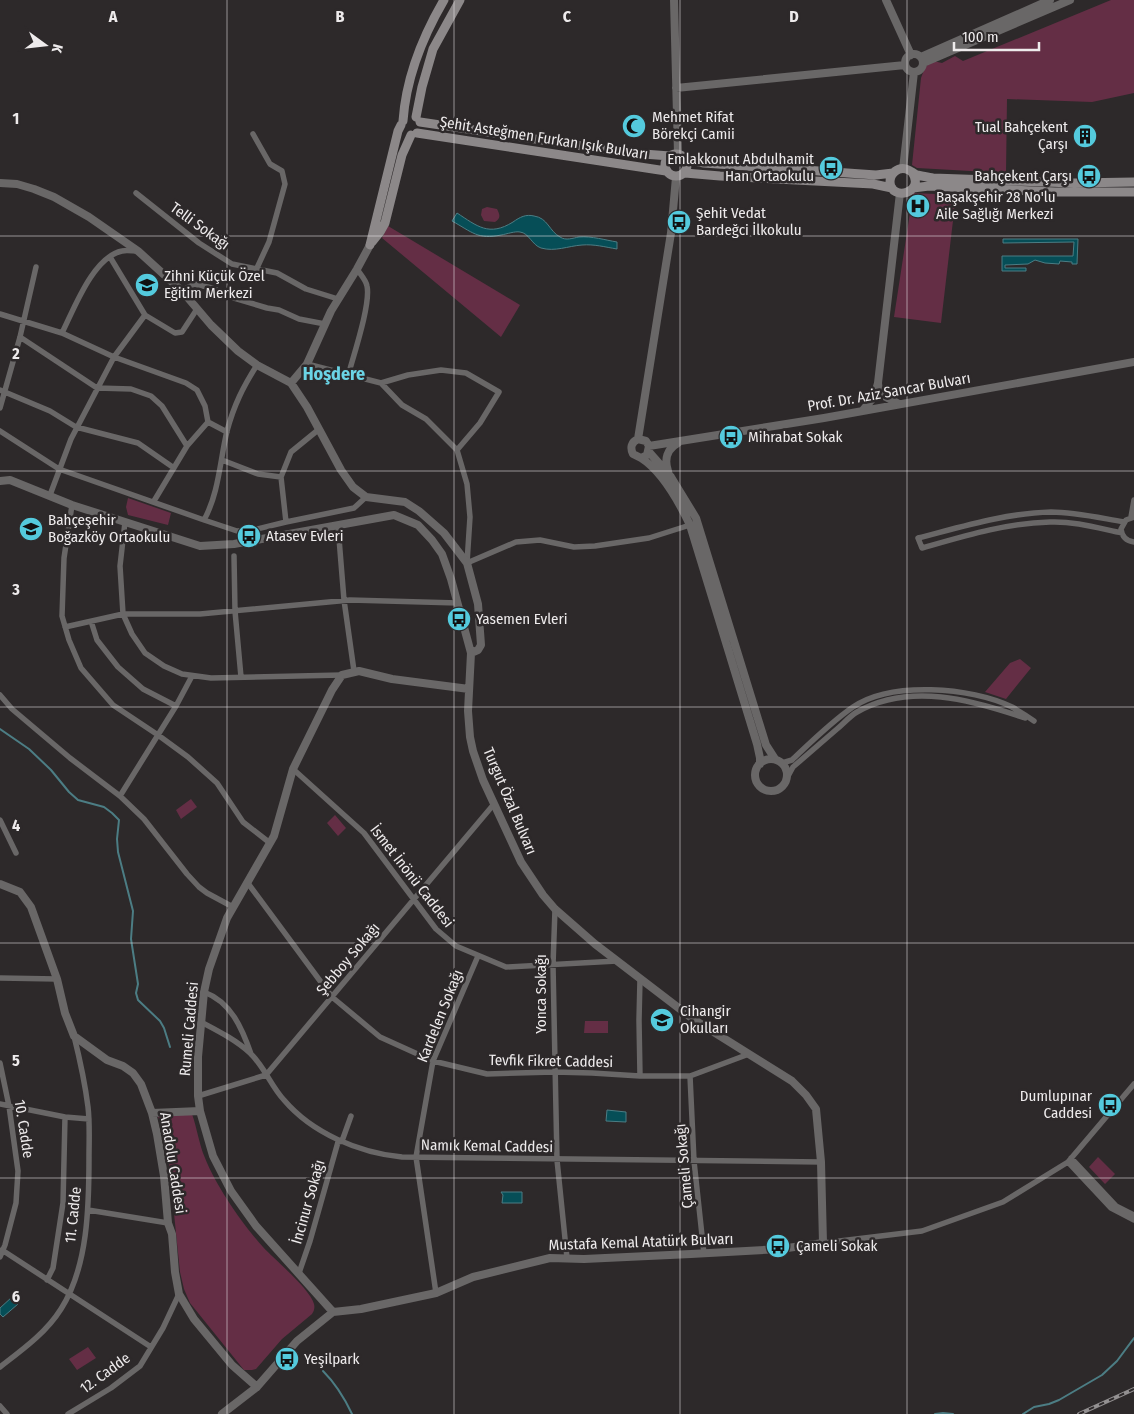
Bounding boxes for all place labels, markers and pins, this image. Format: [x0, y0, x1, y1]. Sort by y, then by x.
place label: Mehmet Rifat Börekçi Camii [652, 108, 735, 143]
mosque icon: Mehmet Rifat Börekçi Camii [621, 113, 647, 139]
place label: Tual Bahçekent Çarşı [975, 118, 1068, 153]
building icon: Tual Bahçekent Çarşı [1072, 123, 1098, 149]
place label: Emlakkonut Abdulhamit Han Ortaokulu [667, 150, 814, 185]
bus stop icon: Emlakkonut Abdulhamit Han Ortaokulu [818, 155, 844, 181]
bus stop icon: Bahçekent Çarşı [1076, 163, 1102, 189]
place label: Bahçekent Çarşı [974, 167, 1072, 185]
place label: Başakşehir 28 No'lu Aile Sağlığı Merkezi [936, 188, 1056, 223]
hospital icon: Başakşehir 28 No'lu Aile Sağlığı Merkezi [905, 193, 931, 219]
place label: Şehit Vedat Bardeğci İlkokulu [696, 204, 802, 239]
bus stop icon: Şehit Vedat Bardeğci İlkokulu [666, 209, 692, 235]
place label: Zihni Küçük Özel Eğitim Merkezi [164, 267, 265, 302]
school or university icon: Zihni Küçük Özel Eğitim Merkezi [134, 272, 160, 298]
bus stop icon: Mihrabat Sokak [718, 424, 744, 450]
place label: Mihrabat Sokak [748, 428, 843, 446]
place label: Bahçeşehir Boğazköy Ortaokulu [48, 511, 170, 546]
school or university icon: Bahçeşehir Boğazköy Ortaokulu [18, 516, 44, 542]
bus stop icon: Atasev Evleri [236, 523, 262, 549]
place label: Atasev Evleri [266, 527, 344, 545]
bus stop icon: Yasemen Evleri [446, 606, 472, 632]
place label: Yasemen Evleri [476, 610, 567, 628]
place label: Cihangir Okulları [680, 1002, 731, 1037]
school or university icon: Cihangir Okulları [649, 1007, 675, 1033]
place label: Dumlupınar Caddesi [1020, 1087, 1093, 1122]
bus stop icon: Dumlupınar Caddesi [1097, 1092, 1123, 1118]
bus stop icon: Çameli Sokak [765, 1233, 791, 1259]
place label: Çameli Sokak [796, 1237, 877, 1255]
bus stop icon: Yeşilpark [274, 1346, 300, 1372]
place label: Yeşilpark [304, 1350, 360, 1368]

